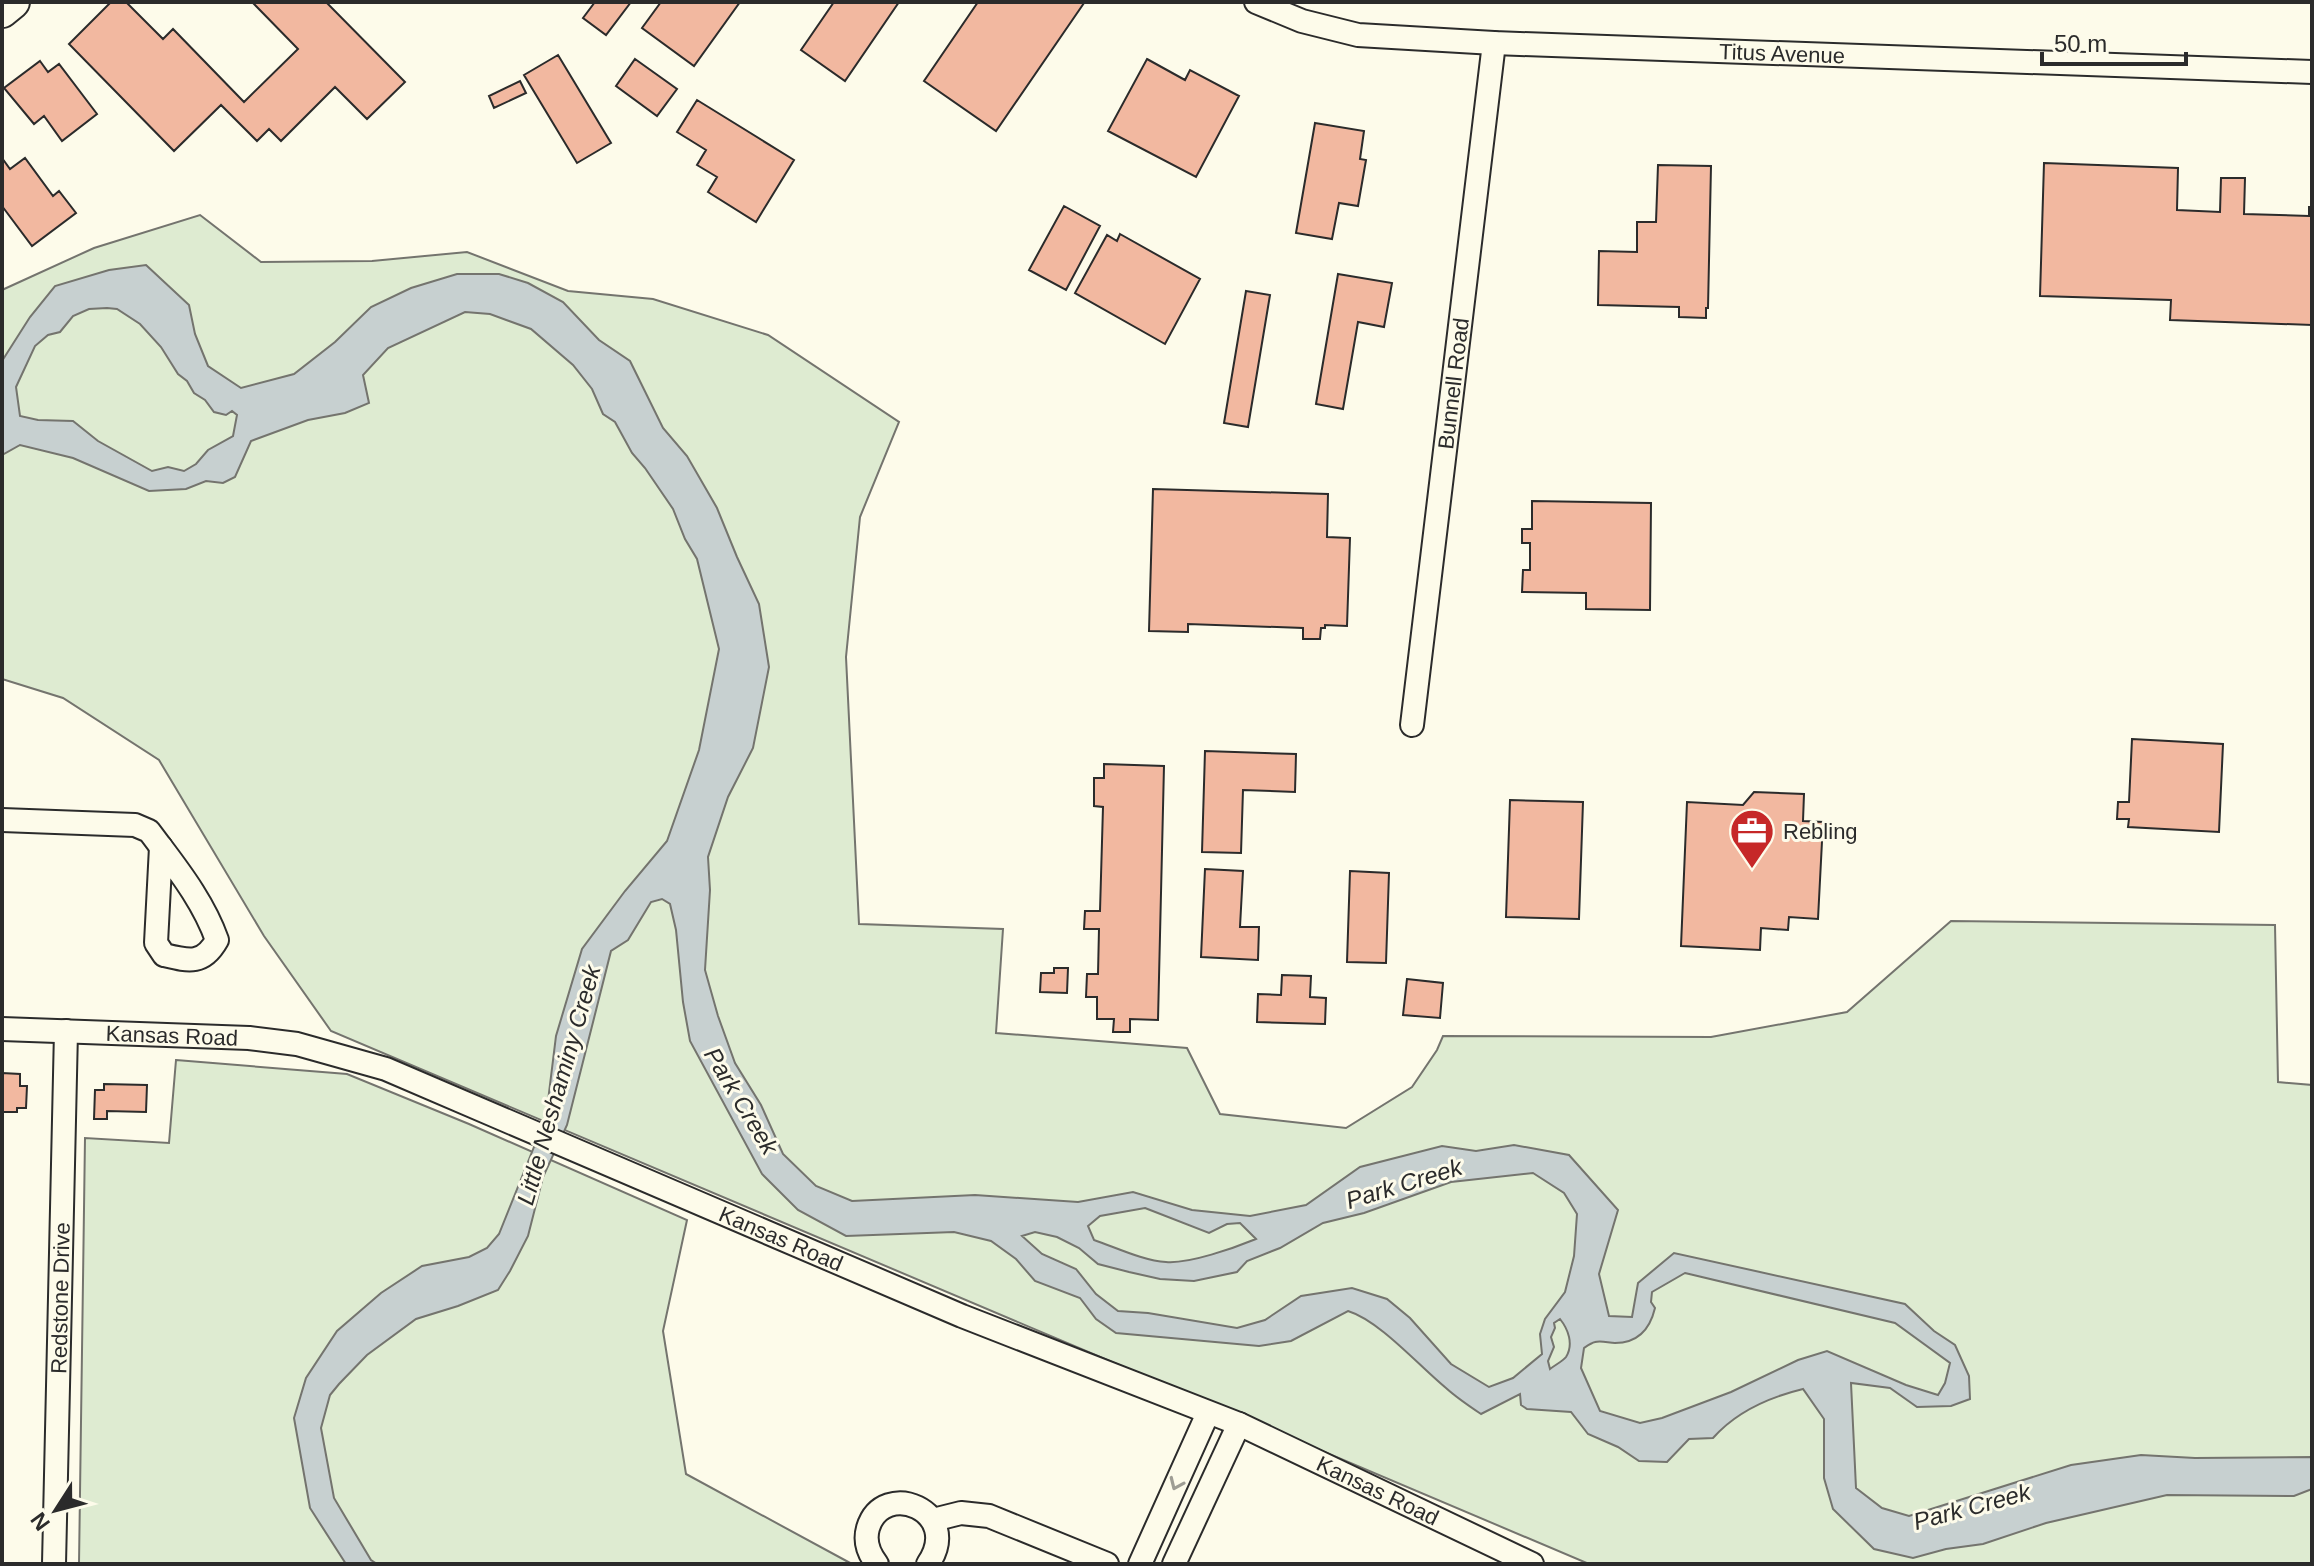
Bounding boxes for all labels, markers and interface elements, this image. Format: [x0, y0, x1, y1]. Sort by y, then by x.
scale bar [2042, 16, 2186, 66]
text: 50 m [2054, 30, 2107, 57]
street label: Titus Avenue [1719, 39, 1846, 68]
street label: Bunnell Road [1433, 316, 1474, 451]
office icon: Rebling [1728, 807, 1776, 870]
place label: Rebling [1783, 819, 1858, 844]
water label: Little Neshaminy Creek [511, 960, 606, 1208]
street label: Kansas Road [105, 1021, 238, 1051]
water label: Park Creek [699, 1042, 785, 1161]
water label: Park Creek [1343, 1152, 1467, 1214]
street label: Kansas Road [715, 1201, 847, 1276]
street label: Redstone Drive [46, 1222, 75, 1374]
street label: Kansas Road [1313, 1451, 1443, 1531]
north arrow [16, 1470, 96, 1550]
one-way arrow [1170, 1476, 1186, 1490]
water label: Park Creek [1910, 1477, 2035, 1535]
text: N [25, 1508, 55, 1535]

